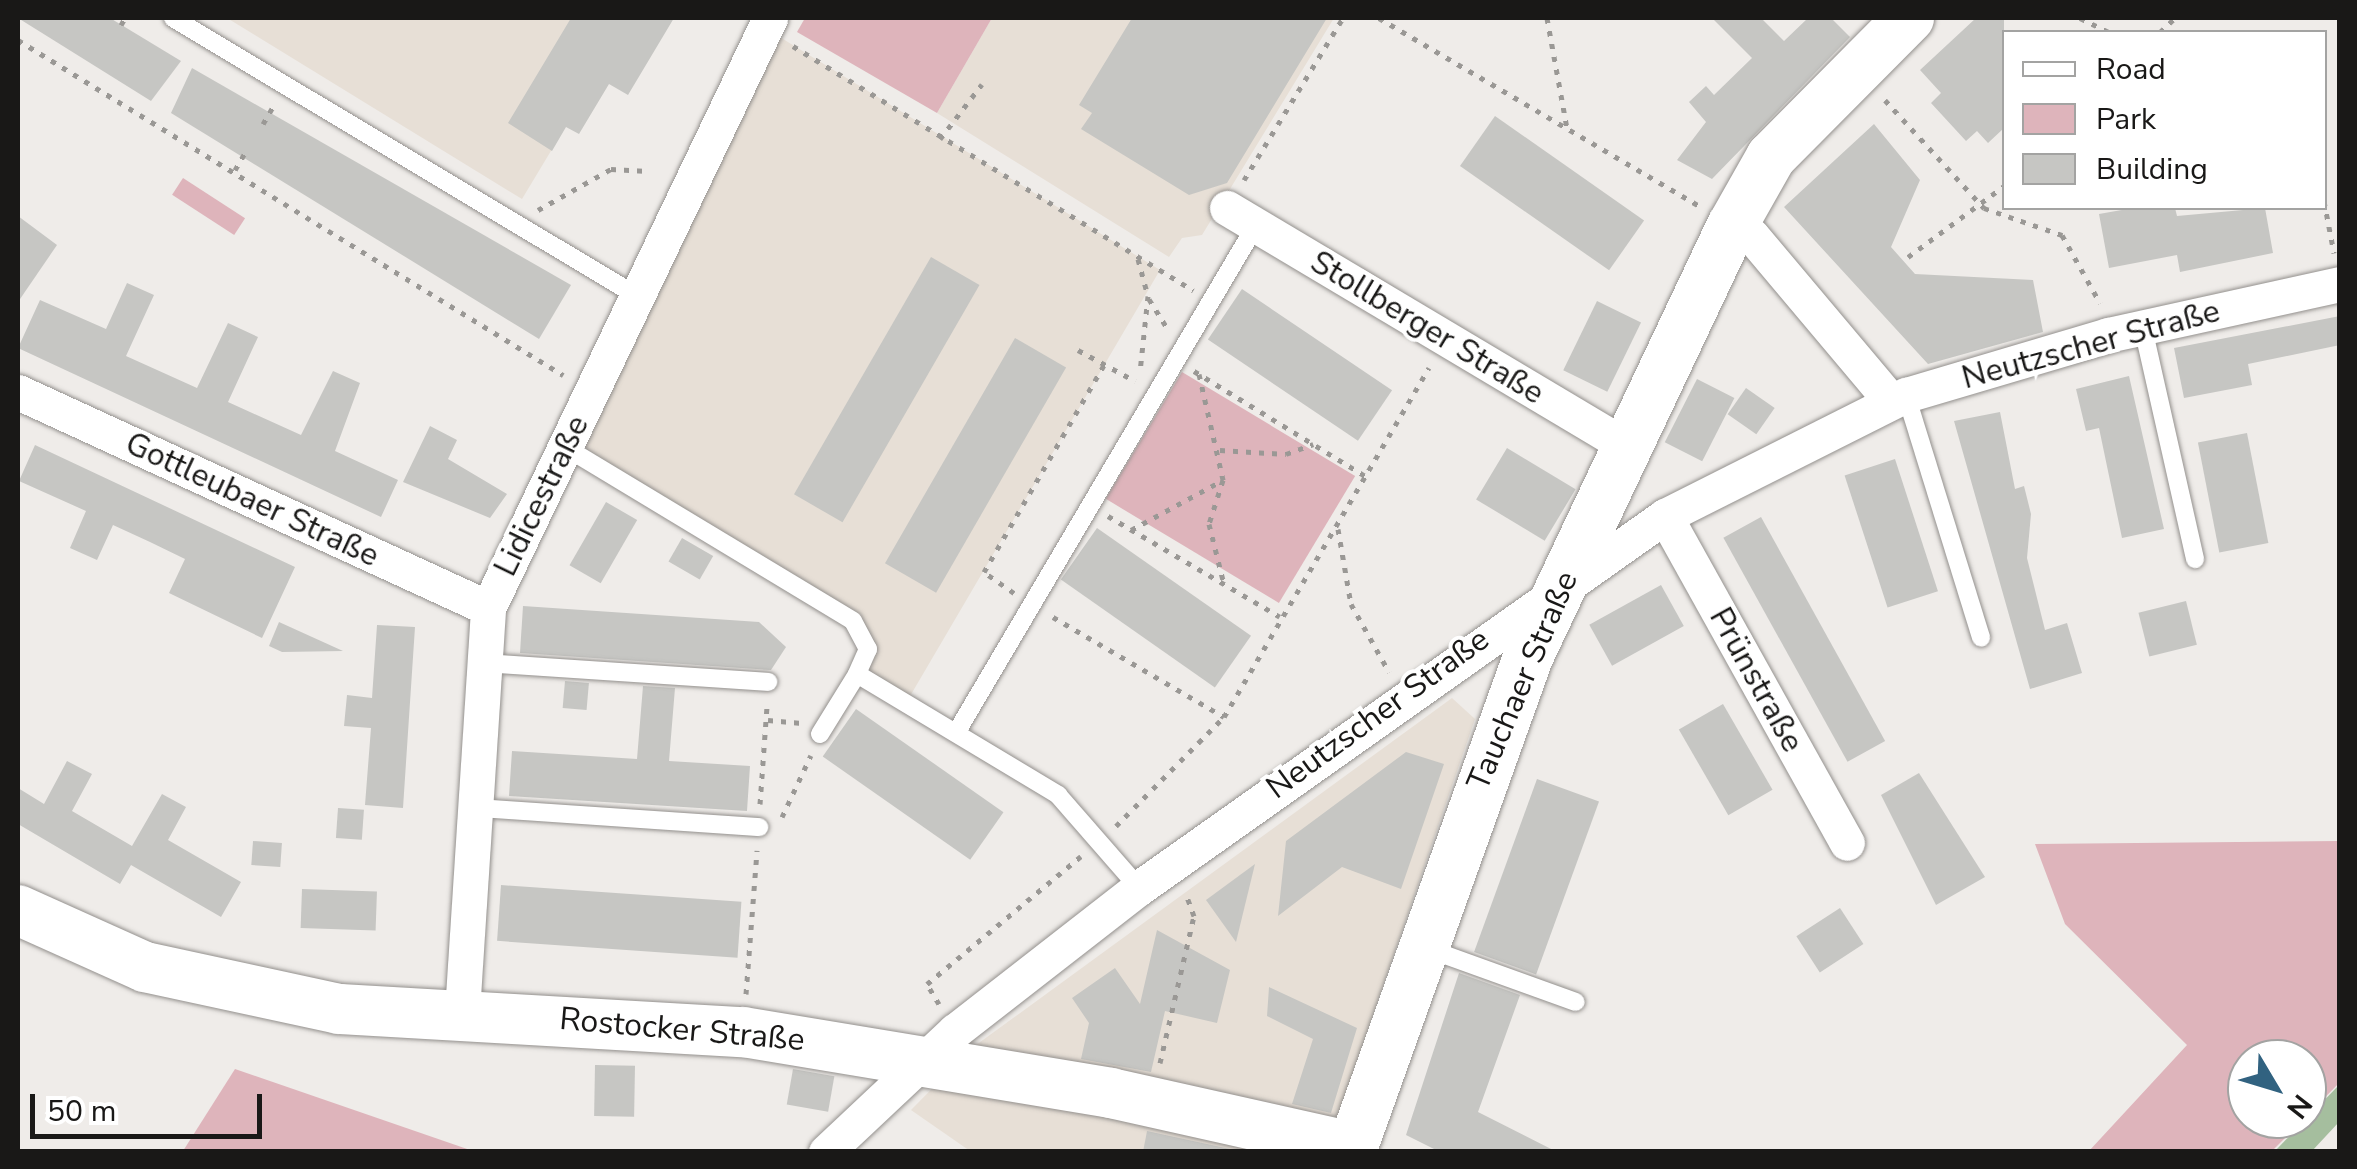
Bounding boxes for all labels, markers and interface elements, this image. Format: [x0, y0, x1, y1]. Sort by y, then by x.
legend [2002, 30, 2327, 210]
text: Road [2096, 49, 2166, 90]
text: Park [2096, 99, 2156, 140]
text: Building [2096, 149, 2208, 190]
street label: Stollberger Straße [1303, 243, 1551, 413]
street label: Neutzscher Straße [1958, 292, 2224, 398]
street label: Lidicestraße [487, 409, 597, 583]
street label: Gottleubaer Straße [119, 424, 385, 576]
street label: Tauchaer Straße [1460, 566, 1586, 796]
street label: Prünstraße [1701, 601, 1811, 759]
street label: Neutzscher Straße [1259, 620, 1497, 808]
street label: Rostocker Straße [558, 1000, 806, 1060]
north arrow [2227, 1039, 2327, 1139]
scale bar [35, 1074, 268, 1136]
text: N [2278, 1086, 2320, 1126]
text: 50 m [47, 1091, 116, 1132]

